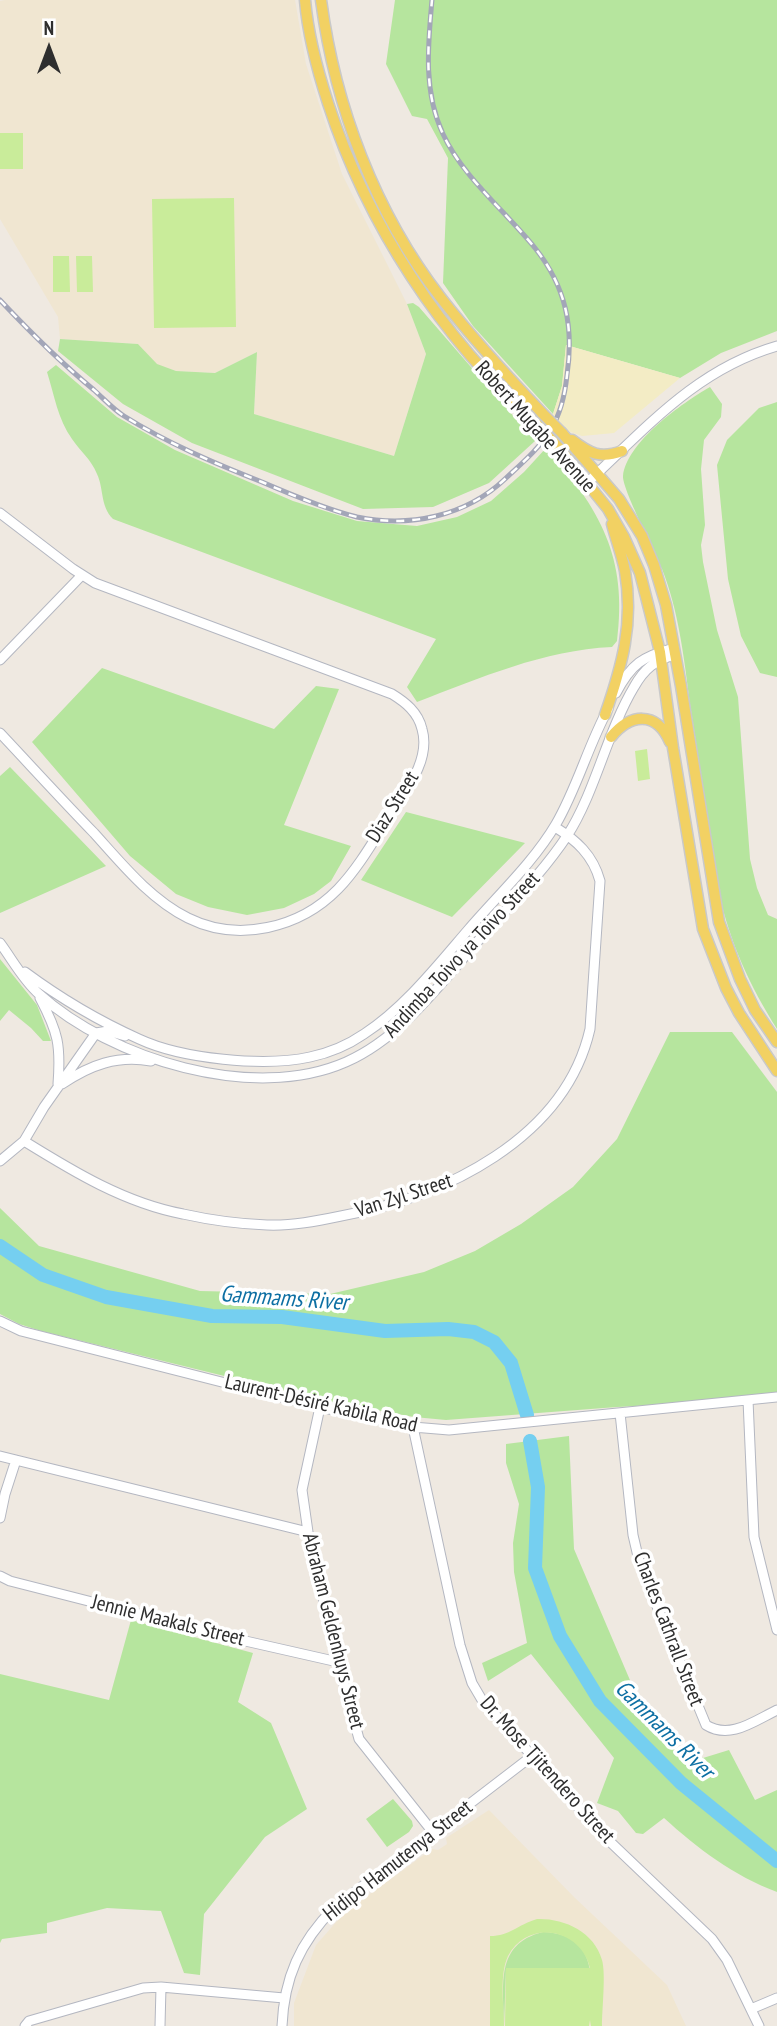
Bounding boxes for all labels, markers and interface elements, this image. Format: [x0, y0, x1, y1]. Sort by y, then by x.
north arrow [14, 14, 84, 84]
text: N [44, 16, 54, 40]
street label: Robert Mugabe Avenue [469, 356, 601, 498]
street label: Diaz Street [361, 767, 425, 847]
street label: Andimba Toivo ya Toivo Street [379, 867, 545, 1043]
street label: Van Zyl Street [352, 1169, 456, 1223]
water label: Gammams River [219, 1281, 349, 1317]
street label: Laurent-Désiré Kabila Road [222, 1370, 420, 1438]
street label: Abraham Geldenhuys Street [296, 1530, 370, 1732]
street label: Charles Cathrall Street [627, 1549, 709, 1709]
street label: Jennie Maakals Street [89, 1590, 247, 1652]
water label: Gammams River [609, 1675, 719, 1785]
street label: Dr. Mose Tjitendero Street [474, 1691, 620, 1849]
street label: Hidipo Hamutenya Street [318, 1795, 478, 1927]

